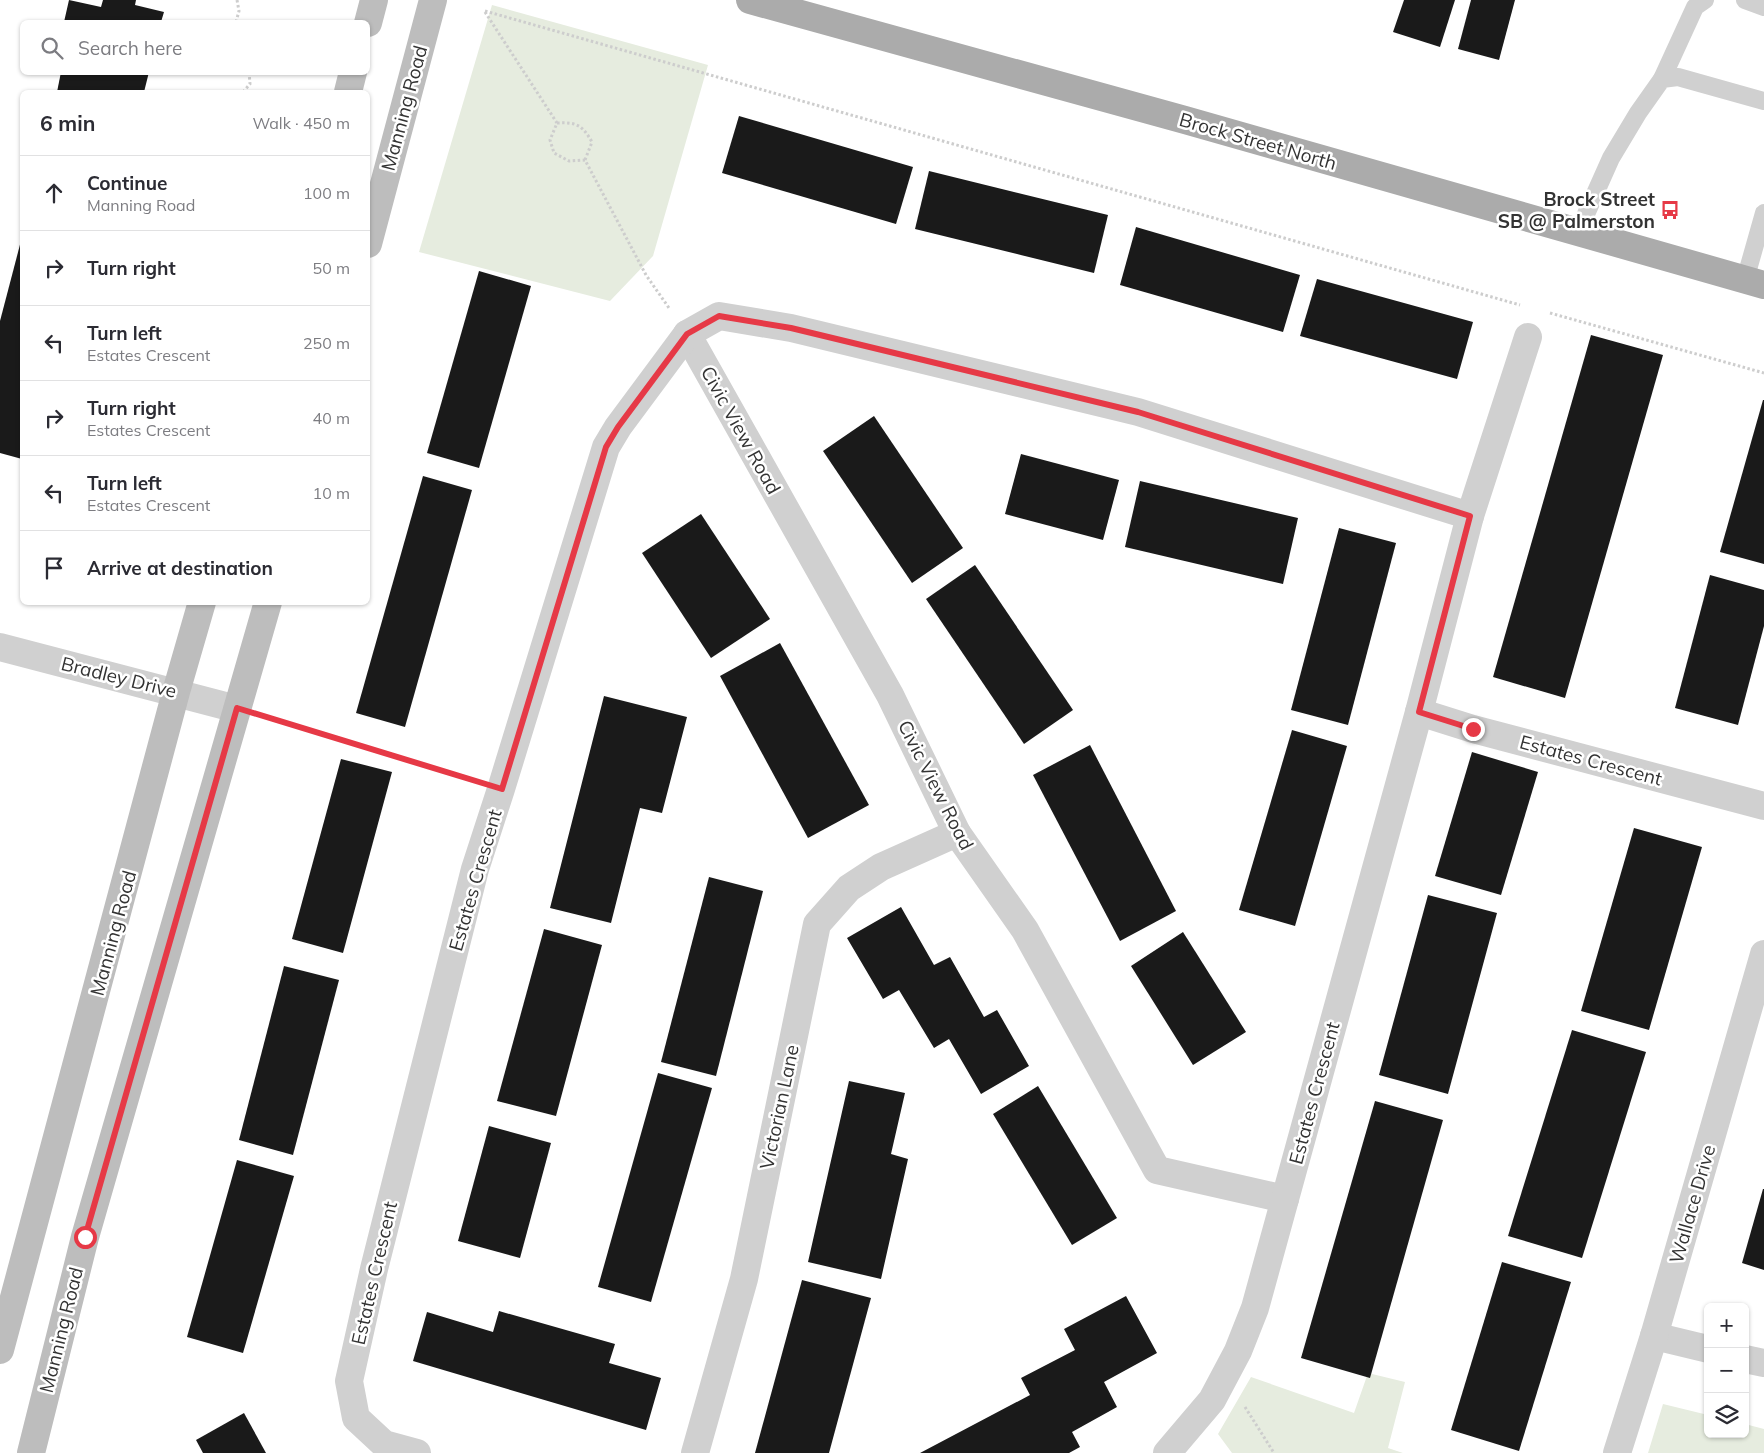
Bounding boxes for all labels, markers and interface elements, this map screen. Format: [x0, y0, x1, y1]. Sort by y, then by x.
search box [20, 20, 370, 75]
icon: search [38, 34, 66, 62]
text: Search here [78, 36, 182, 60]
street label: Manning Road [376, 43, 432, 173]
street label: Brock Street North [1177, 107, 1339, 175]
text: 6 min [40, 110, 95, 136]
text: Walk · 450 m [252, 113, 350, 133]
text: Continue [87, 171, 167, 195]
icon: ahead [40, 179, 68, 207]
text: 100 m [303, 183, 350, 203]
place label: Brock Street SB @ Palmerston [1498, 187, 1655, 233]
text: Manning Road [87, 195, 195, 215]
bus stop icon: Brock Street SB @ Palmerston [1659, 199, 1681, 221]
icon: right [40, 254, 68, 282]
text: Turn right [87, 256, 176, 280]
text: 50 m [313, 258, 350, 278]
text: Turn left [87, 321, 162, 345]
icon: left [40, 329, 68, 357]
text: 250 m [303, 333, 350, 353]
text: Estates Crescent [87, 345, 210, 365]
street label: Civic View Road [696, 362, 786, 498]
text: Turn right [87, 396, 176, 420]
icon: right [40, 404, 68, 432]
text: 40 m [313, 408, 350, 428]
text: Estates Crescent [87, 420, 210, 440]
text: Turn left [87, 471, 162, 495]
icon: left [40, 479, 68, 507]
text: 10 m [313, 483, 350, 503]
text: Estates Crescent [87, 495, 210, 515]
icon: arrive [40, 554, 68, 582]
text: Arrive at destination [87, 556, 273, 580]
street label: Bradley Drive [59, 651, 179, 703]
street label: Civic View Road [893, 716, 979, 854]
route end [1462, 718, 1485, 741]
street label: Estates Crescent [1517, 729, 1665, 791]
street label: Estates Crescent [443, 806, 507, 954]
street label: Manning Road [85, 868, 141, 998]
street label: Estates Crescent [1283, 1019, 1345, 1167]
street label: Victorian Lane [754, 1043, 804, 1171]
street label: Wallace Drive [1664, 1142, 1720, 1266]
street label: Estates Crescent [346, 1199, 402, 1347]
route start [74, 1226, 97, 1249]
street label: Manning Road [34, 1265, 88, 1395]
map controls [1704, 1303, 1749, 1438]
button: + [1704, 1303, 1749, 1348]
button: − [1704, 1348, 1749, 1393]
button: layers [1704, 1393, 1749, 1438]

